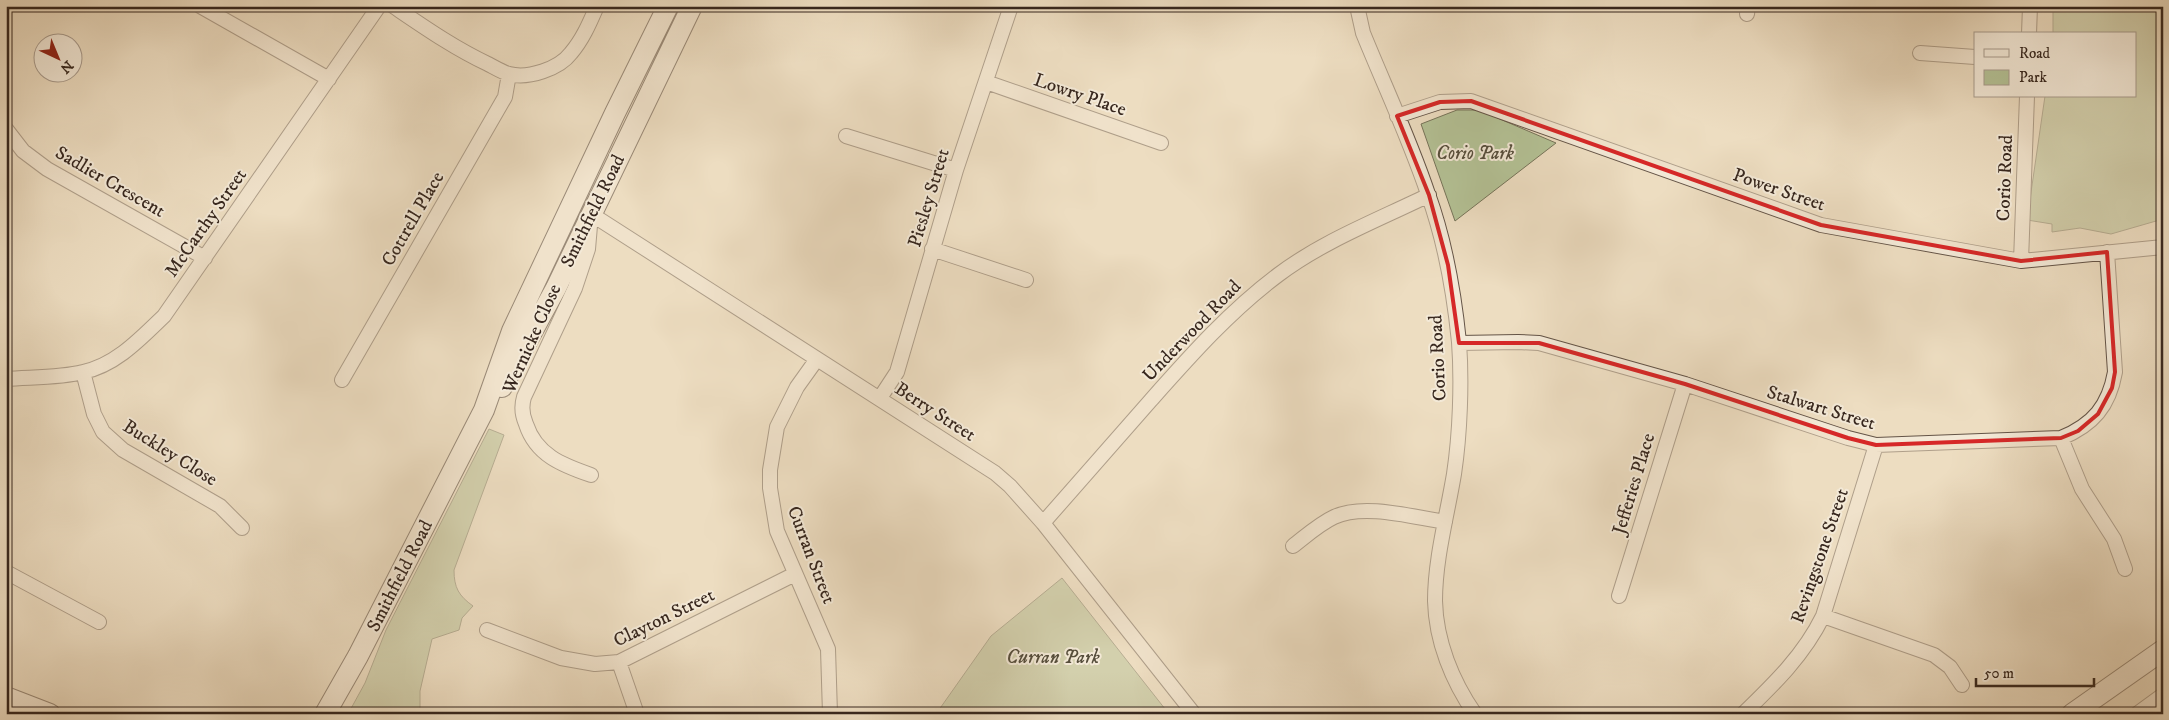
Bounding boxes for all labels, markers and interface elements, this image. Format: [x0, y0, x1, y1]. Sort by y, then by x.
north arrow [32, 32, 82, 82]
legend [1974, 32, 2136, 98]
text: Road [2019, 44, 2051, 63]
text: N [56, 56, 77, 77]
text: Park [2019, 68, 2048, 87]
street label: Lowry Place [1031, 69, 1129, 122]
street label: Corio Road [1992, 134, 2018, 222]
street label: Sadlier Crescent [51, 141, 169, 223]
park label: Corio Park [1436, 142, 1514, 165]
street label: Piesley Street [903, 146, 955, 250]
street label: Smithfield Road [556, 151, 630, 271]
street label: McCarthy Street [160, 164, 252, 282]
street label: Power Street [1730, 164, 1828, 216]
street label: Cottrell Place [377, 168, 449, 270]
street label: Underwood Road [1138, 275, 1247, 387]
street label: Wernicke Close [497, 281, 566, 398]
street label: Corio Road [1424, 314, 1452, 402]
street label: Berry Street [890, 377, 980, 447]
street label: Stalwart Street [1764, 381, 1878, 435]
street label: Buckley Close [118, 415, 222, 491]
street label: Jefferies Place [1607, 431, 1660, 539]
street label: Revingstone Street [1786, 485, 1854, 627]
street label: Curran Street [782, 503, 840, 607]
street label: Smithfield Road [362, 516, 438, 636]
street label: Clayton Street [610, 584, 718, 652]
park label: Curran Park [1006, 646, 1100, 669]
scale bar [1976, 655, 2094, 687]
text: 50 m [1984, 664, 2014, 683]

